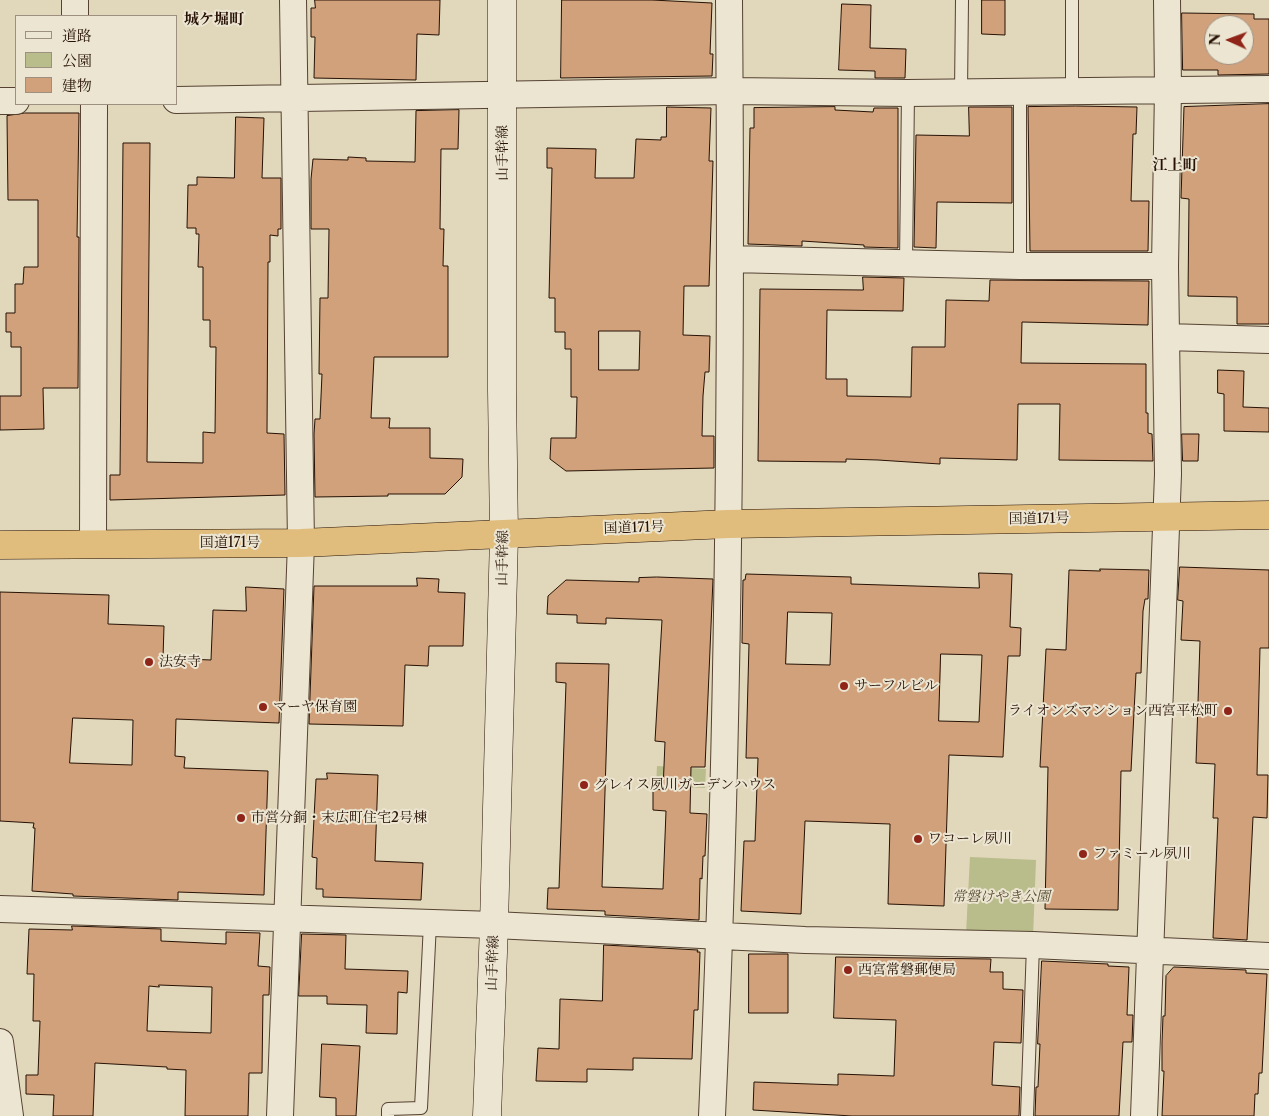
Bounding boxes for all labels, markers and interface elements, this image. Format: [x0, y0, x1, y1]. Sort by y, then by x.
district label: 城ケ堀町 [184, 11, 244, 29]
legend [15, 15, 178, 105]
north arrow [1204, 15, 1254, 65]
text: 道路 [62, 26, 92, 45]
text: N [1206, 33, 1224, 46]
text: 公園 [62, 51, 92, 70]
text: 建物 [62, 76, 92, 95]
street label: 山手幹線 [495, 125, 511, 181]
district label: 江上町 [1153, 157, 1197, 175]
street label: 国道171号 [1009, 510, 1069, 528]
street label: 国道171号 [603, 519, 665, 537]
street label: 山手幹線 [494, 530, 512, 586]
street label: 国道171号 [200, 535, 260, 551]
place label: 法安寺 [159, 654, 201, 670]
marker: 法安寺 [143, 656, 155, 668]
place label: サーフルビル [854, 678, 938, 694]
marker: サーフルビル [838, 680, 850, 692]
place label: マーヤ保育園 [273, 699, 357, 715]
marker: マーヤ保育園 [257, 701, 269, 713]
place label: ライオンズマンション西宮平松町 [1008, 703, 1218, 719]
marker: ライオンズマンション西宮平松町 [1222, 705, 1234, 717]
place label: グレイス夙川ガーデンハウス [594, 777, 776, 793]
marker: グレイス夙川ガーデンハウス [578, 779, 590, 791]
place label: 市営分銅・末広町住宅2号棟 [251, 810, 427, 826]
marker: 市営分銅・末広町住宅2号棟 [235, 812, 247, 824]
place label: ワコーレ夙川 [928, 831, 1012, 847]
marker: ワコーレ夙川 [912, 833, 924, 845]
place label: ファミール夙川 [1093, 846, 1191, 862]
marker: ファミール夙川 [1077, 848, 1089, 860]
park label: 常磐けやき公園 [952, 889, 1050, 905]
street label: 山手幹線 [484, 935, 502, 991]
place label: 西宮常磐郵便局 [858, 962, 956, 978]
marker: 西宮常磐郵便局 [842, 964, 854, 976]

